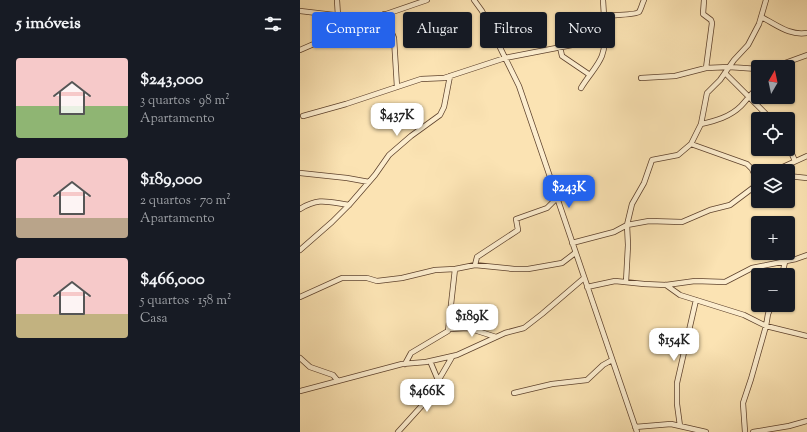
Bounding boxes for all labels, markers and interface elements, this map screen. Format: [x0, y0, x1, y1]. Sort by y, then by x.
text: 5 imóveis [16, 12, 81, 36]
chip: Comprar [312, 12, 395, 48]
chip: Alugar [403, 12, 472, 48]
chip: Filtros [480, 12, 547, 48]
chip: Novo [555, 12, 615, 48]
icon: filters [262, 13, 284, 35]
north arrow [751, 60, 795, 104]
map controls [751, 60, 795, 312]
text: $243,000 [140, 68, 203, 92]
icon: home [48, 74, 96, 122]
text: 3 quartos · 98 m² [140, 92, 230, 110]
pin: $437K [369, 103, 425, 137]
text: $437K [380, 107, 414, 125]
text: Apartamento [140, 110, 215, 128]
button: locate [751, 112, 795, 156]
button: layers [751, 164, 795, 208]
text: $189,000 [140, 168, 202, 192]
icon: home [48, 174, 96, 222]
pin: $243K [541, 175, 597, 209]
text: $243K [552, 179, 586, 197]
text: 2 quartos · 70 m² [140, 192, 231, 210]
text: Apartamento [140, 210, 215, 228]
button: + [751, 216, 795, 260]
text: $466,000 [140, 268, 205, 292]
button: − [751, 268, 795, 312]
icon: home [48, 274, 96, 322]
text: 5 quartos · 158 m² [140, 292, 231, 310]
pin: $189K [444, 304, 500, 338]
text: $189K [455, 308, 489, 326]
text: Casa [140, 310, 167, 328]
pin: $154K [646, 328, 702, 362]
text: $154K [658, 332, 690, 350]
pin: $466K [399, 379, 455, 413]
text: $466K [409, 383, 445, 401]

